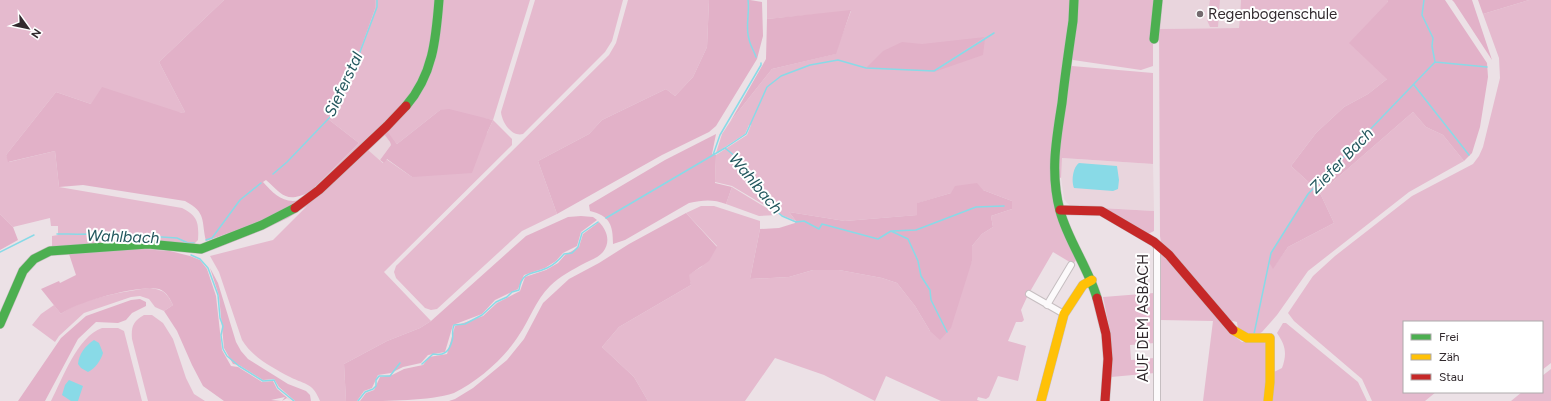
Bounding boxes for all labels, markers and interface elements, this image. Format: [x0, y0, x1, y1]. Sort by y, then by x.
place label: Regenbogenschule [1208, 5, 1337, 23]
north arrow [8, 8, 48, 48]
marker: Regenbogenschule [1195, 9, 1205, 19]
text: N [28, 26, 44, 40]
water label: Sieferstal [320, 49, 367, 119]
water label: Ziefer Bach [1306, 124, 1377, 197]
water label: Wahlbach [725, 149, 786, 217]
water label: Wahlbach [86, 226, 160, 247]
street label: AUF DEM ASBACH [1134, 254, 1152, 382]
legend [1403, 321, 1543, 393]
text: Frei [1439, 330, 1459, 344]
text: Zäh [1439, 350, 1460, 364]
text: Stau [1439, 370, 1464, 384]

